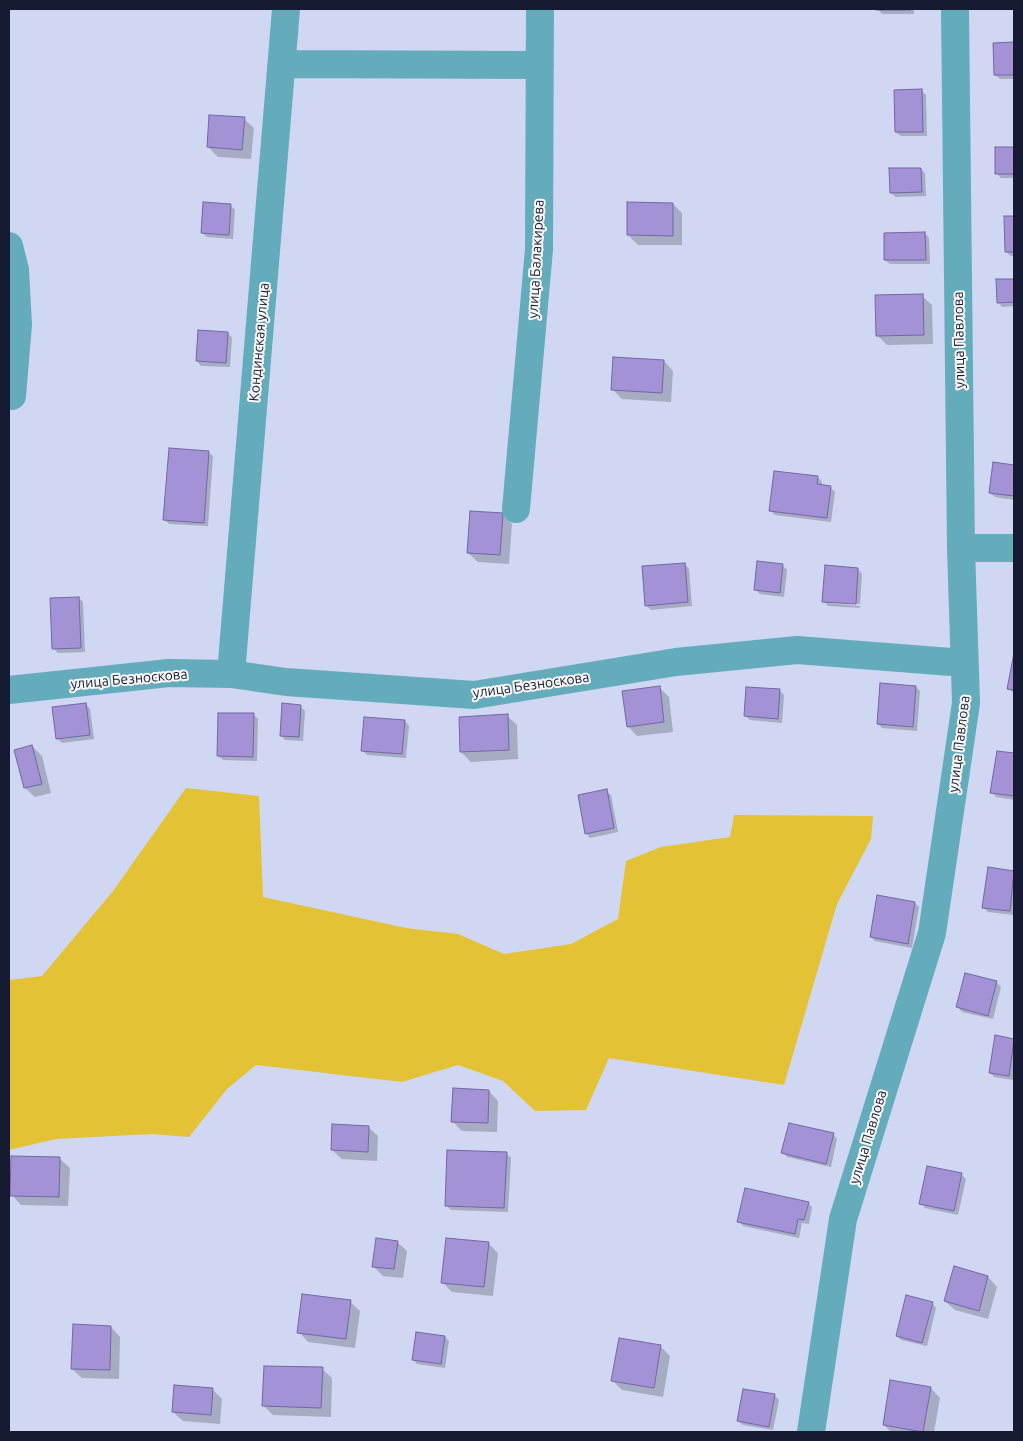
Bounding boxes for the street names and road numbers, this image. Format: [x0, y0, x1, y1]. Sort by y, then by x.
street label: улица Балакирева [524, 199, 548, 319]
street label: Кондинская улица [245, 282, 273, 402]
street label: улица Павлова [950, 291, 968, 389]
street label: улица Безноскова [70, 666, 188, 692]
street label: улица Безноскова [472, 669, 590, 701]
street label: улица Павлова [945, 695, 973, 793]
street label: улица Павлова [846, 1088, 890, 1186]

